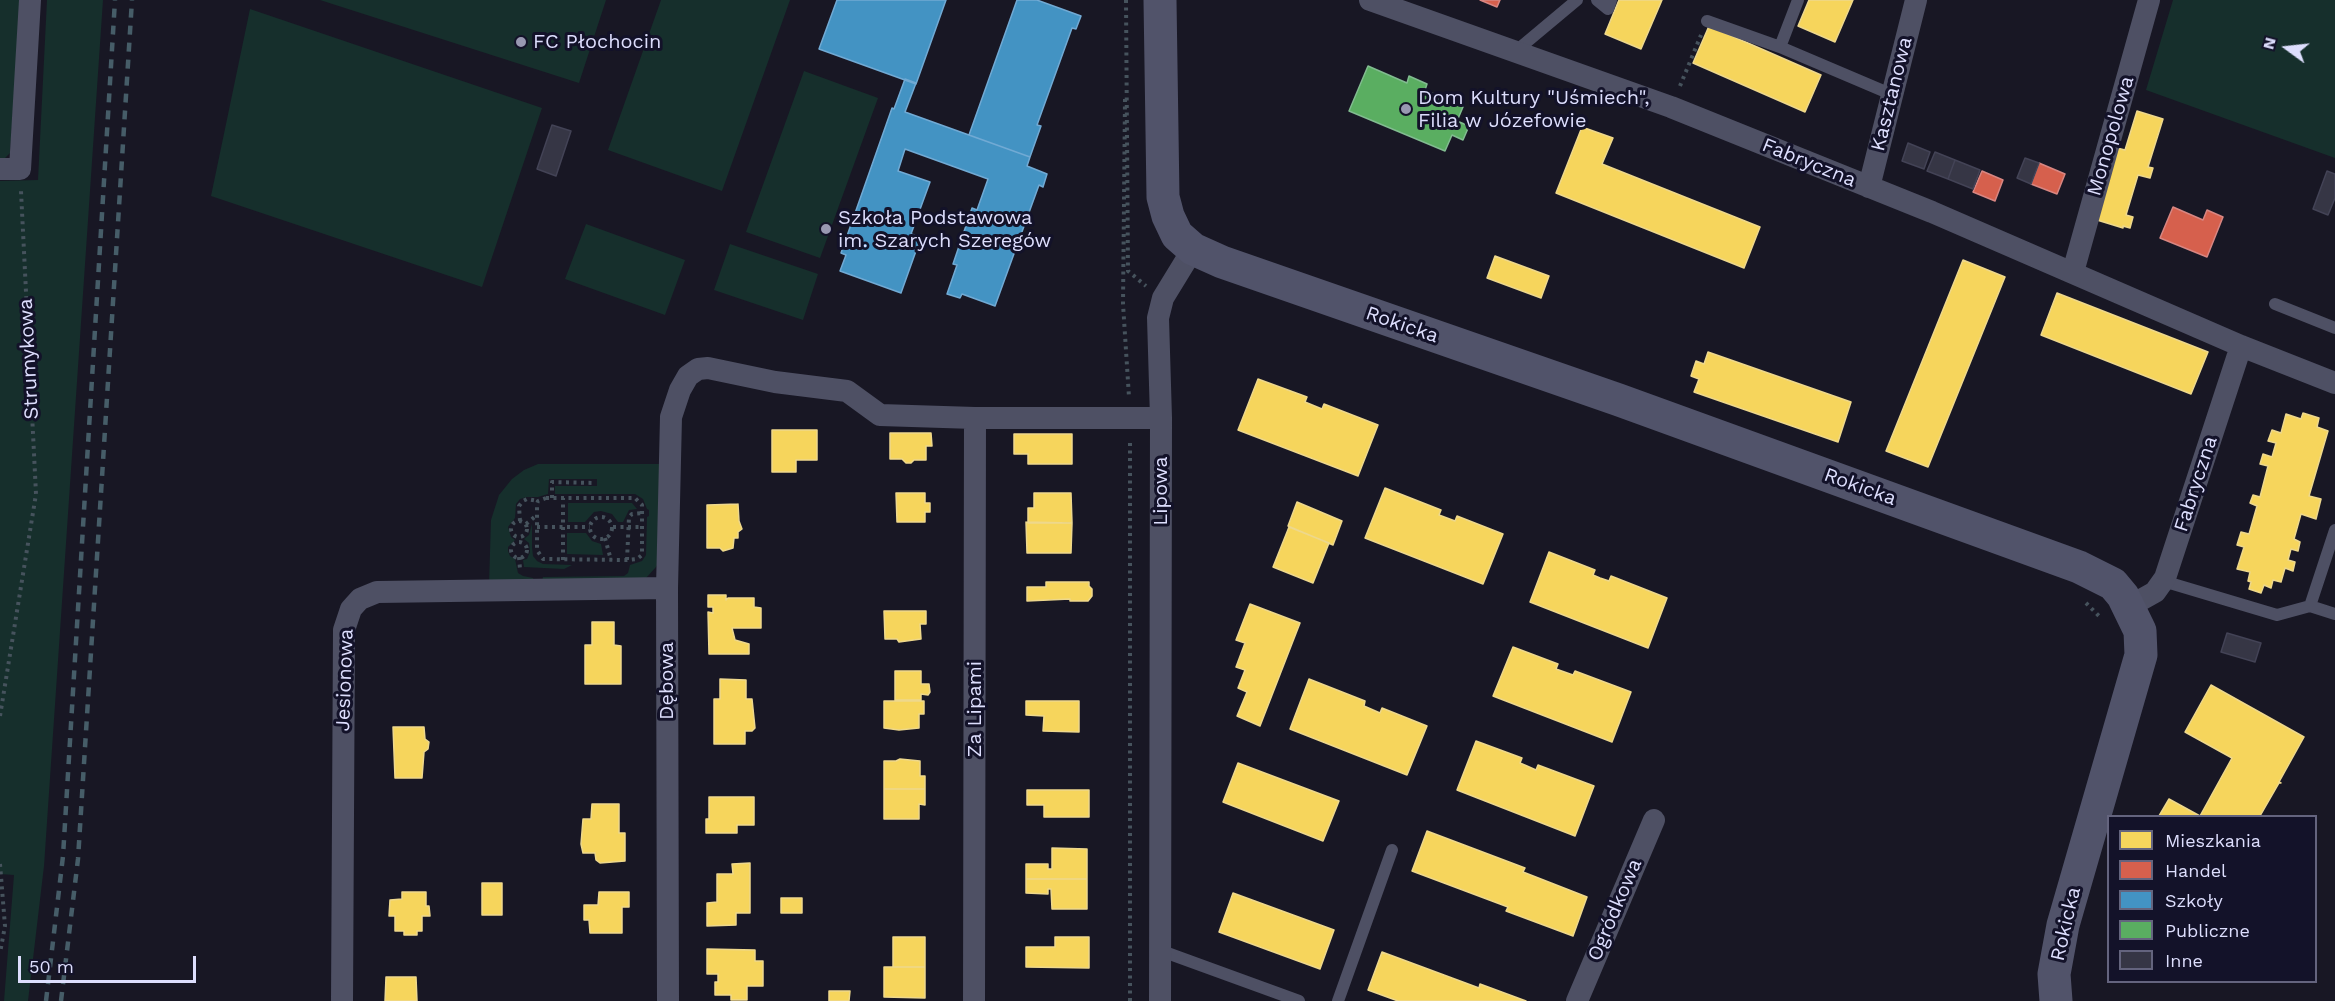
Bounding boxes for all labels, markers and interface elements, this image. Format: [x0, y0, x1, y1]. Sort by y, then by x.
north arrow [2257, 18, 2317, 78]
place label: FC Płochocin [533, 30, 661, 54]
street label: Kasztanowa [1866, 34, 1918, 154]
marker: FC Płochocin [514, 35, 528, 49]
text: N [2258, 35, 2280, 51]
street label: Monopolowa [2082, 73, 2140, 199]
place label: Dom Kultury "Uśmiech", Filia w Józefowie [1418, 86, 1650, 133]
marker: Dom Kultury "Uśmiech", Filia w Józefowie [1399, 102, 1413, 116]
street label: Fabryczna [1759, 133, 1859, 193]
place label: Szkoła Podstawowa im. Szarych Szeregów [838, 206, 1051, 253]
marker: Szkoła Podstawowa im. Szarych Szeregów [819, 222, 833, 236]
street label: Strumykowa [14, 298, 44, 420]
street label: Rokicka [1363, 301, 1441, 349]
street label: Fabryczna [2169, 433, 2223, 535]
street label: Lipowa [1149, 456, 1173, 526]
street label: Rokicka [1821, 463, 1899, 511]
street label: Jesionowa [331, 628, 359, 732]
street label: Dębowa [655, 642, 679, 720]
street label: Za Lipami [963, 661, 987, 757]
legend [2107, 815, 2317, 983]
text: Mieszkania [2165, 830, 2261, 851]
street label: Ogródkowa [1583, 855, 1647, 965]
text: Handel [2165, 860, 2227, 881]
street label: Rokicka [2046, 885, 2086, 963]
text: Szkoły [2165, 890, 2223, 911]
text: Publiczne [2165, 920, 2250, 941]
scale bar [21, 944, 200, 982]
text: Inne [2165, 950, 2203, 971]
text: 50 m [29, 956, 74, 977]

